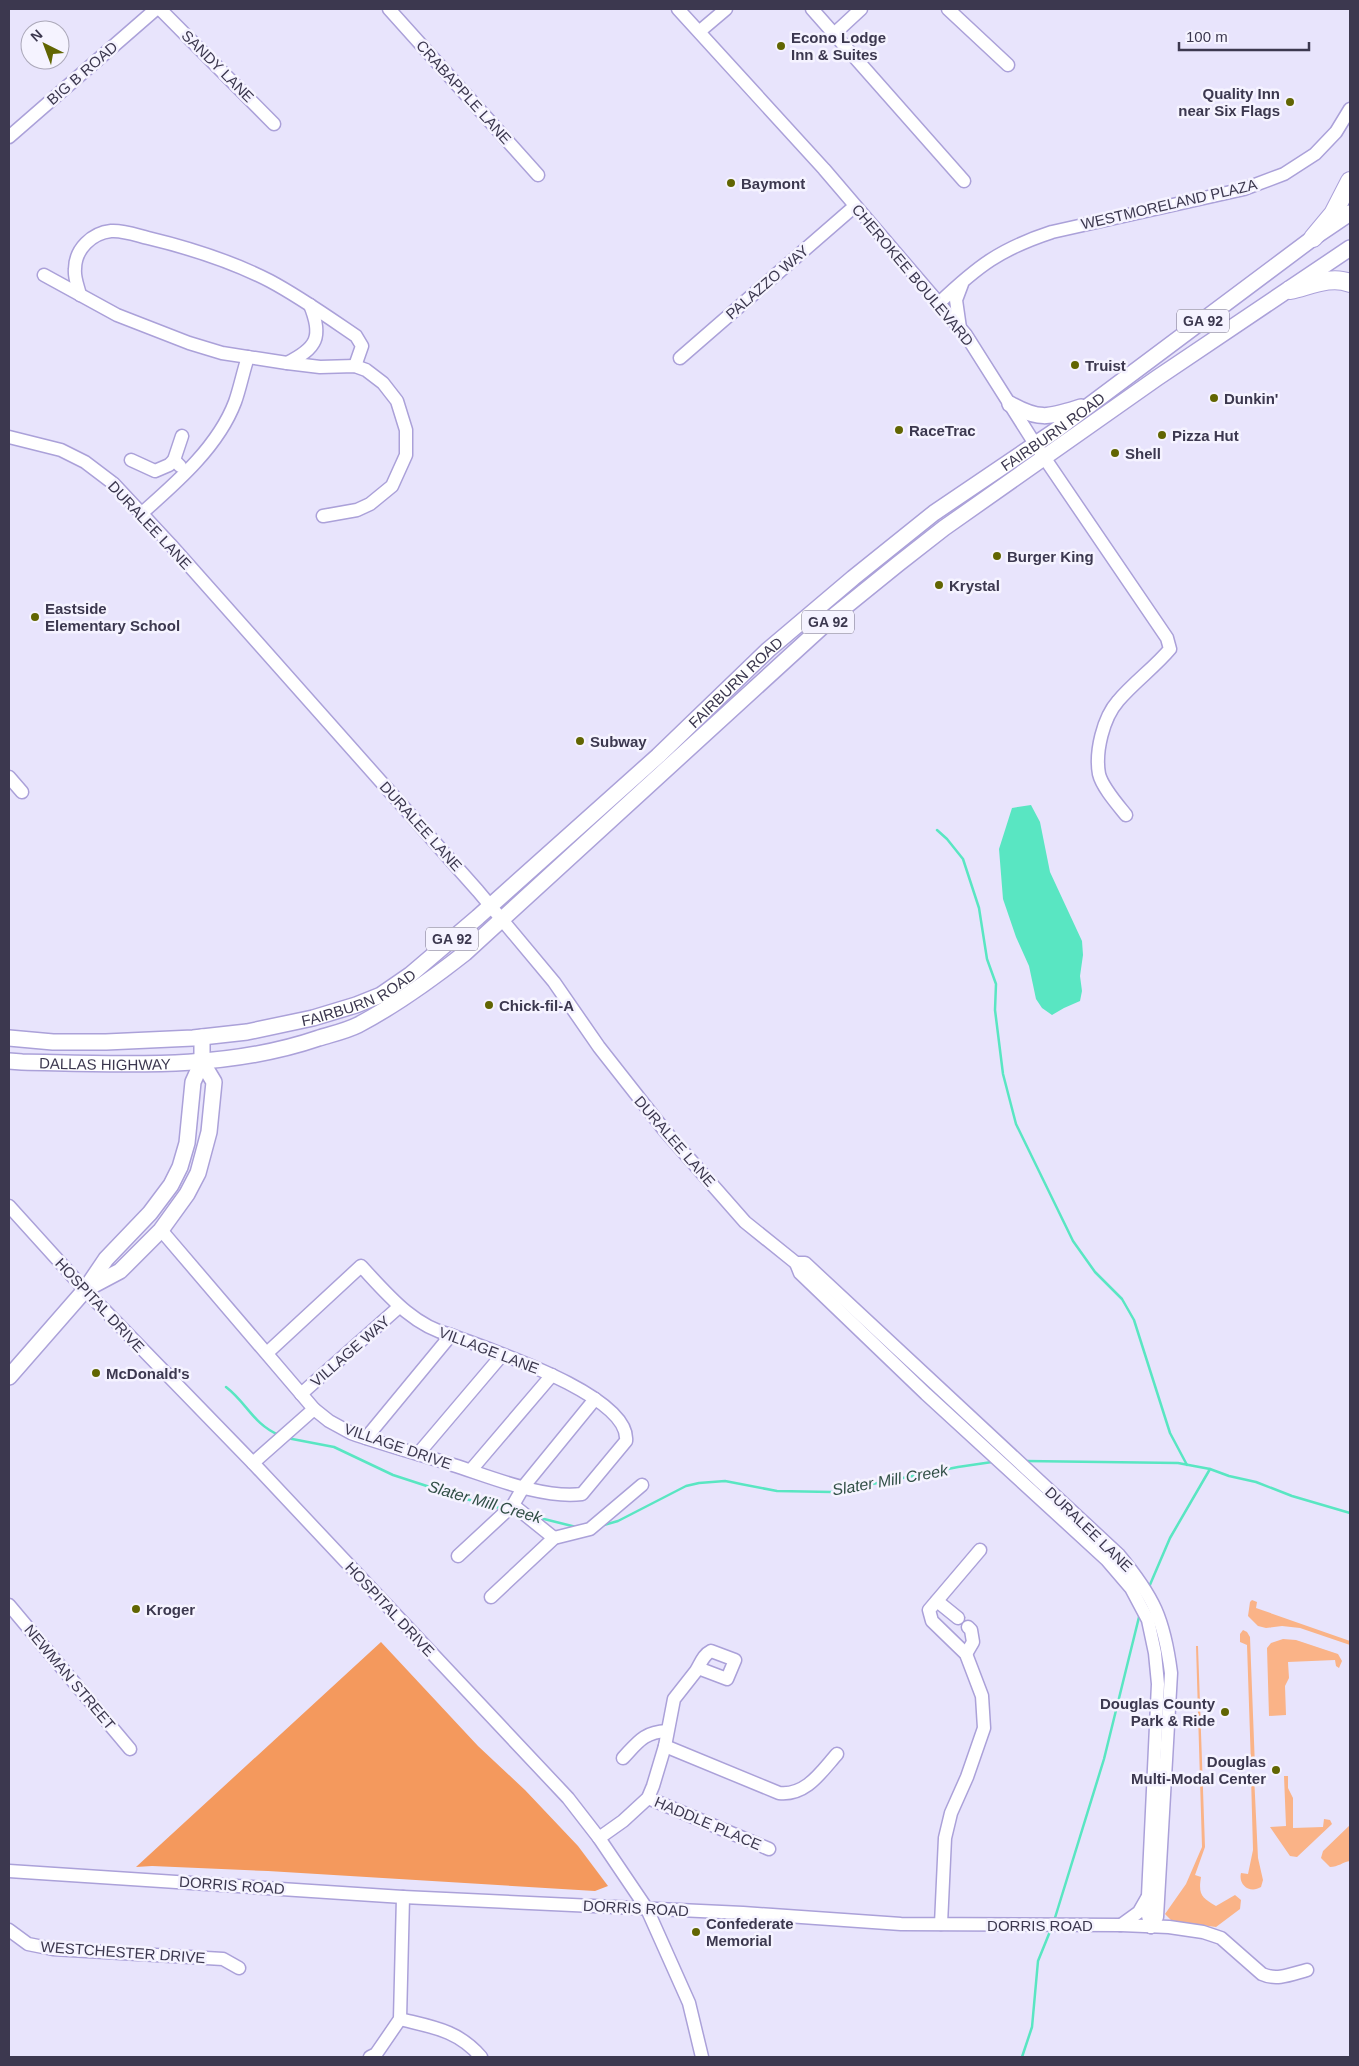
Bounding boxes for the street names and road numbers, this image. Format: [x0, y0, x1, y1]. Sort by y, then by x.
street label: SANDY LANE [178, 26, 258, 106]
street label: CRABAPPLE LANE [413, 37, 515, 147]
street label: BIG B ROAD [43, 38, 121, 108]
street label: WESTMORELAND PLAZA [1079, 175, 1259, 233]
street label: CHEROKEE BOULEVARD [849, 201, 977, 349]
street label: PALAZZO WAY [722, 242, 812, 322]
road number: GA 92 [1177, 310, 1229, 332]
street label: FAIRBURN ROAD [997, 388, 1108, 474]
street label: DURALEE LANE [105, 477, 195, 573]
road number: GA 92 [802, 610, 854, 634]
street label: FAIRBURN ROAD [685, 633, 786, 731]
street label: DURALEE LANE [376, 778, 466, 874]
road number: GA 92 [426, 928, 478, 951]
street label: FAIRBURN ROAD [300, 965, 419, 1029]
street label: DALLAS HIGHWAY [39, 1054, 171, 1073]
street label: DURALEE LANE [631, 1092, 719, 1190]
street label: HOSPITAL DRIVE [52, 1254, 148, 1356]
street label: VILLAGE WAY [307, 1312, 393, 1390]
street label: VILLAGE LANE [437, 1323, 541, 1377]
street label: VILLAGE DRIVE [342, 1420, 454, 1472]
street label: DURALEE LANE [1042, 1483, 1136, 1575]
street label: HOSPITAL DRIVE [342, 1558, 438, 1660]
street label: NEWMAN STREET [21, 1621, 119, 1733]
street label: HADDLE PLACE [652, 1793, 764, 1853]
street label: DORRIS ROAD [179, 1873, 286, 1897]
street label: DORRIS ROAD [583, 1897, 689, 1919]
street label: DORRIS ROAD [987, 1917, 1093, 1934]
street label: WESTCHESTER DRIVE [40, 1938, 206, 1966]

